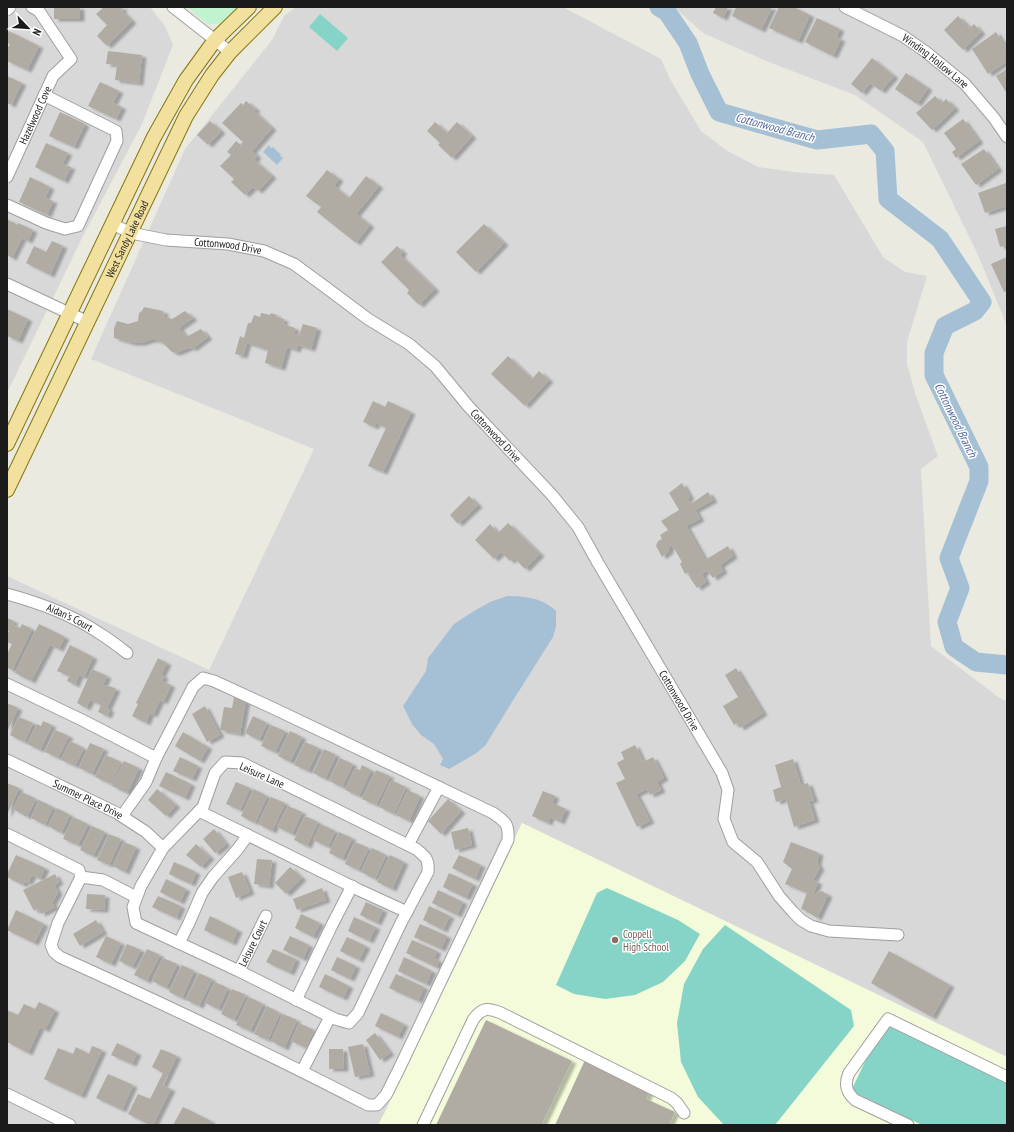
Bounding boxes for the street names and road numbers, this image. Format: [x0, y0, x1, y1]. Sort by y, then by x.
street label: Winding Hollow Lane [900, 31, 973, 91]
street label: Hazelwood Cove [16, 83, 55, 146]
street label: West Sandy Lake Road [103, 198, 152, 280]
street label: Cottonwood Drive [194, 235, 263, 257]
street label: Cottonwood Drive [467, 406, 525, 465]
street label: Aidan's Court [45, 600, 95, 634]
street label: Cottonwood Drive [656, 668, 703, 734]
street label: Leisure Lane [237, 759, 287, 791]
street label: Summer Place Drive [51, 776, 126, 822]
street label: Leisure Court [235, 918, 270, 969]

